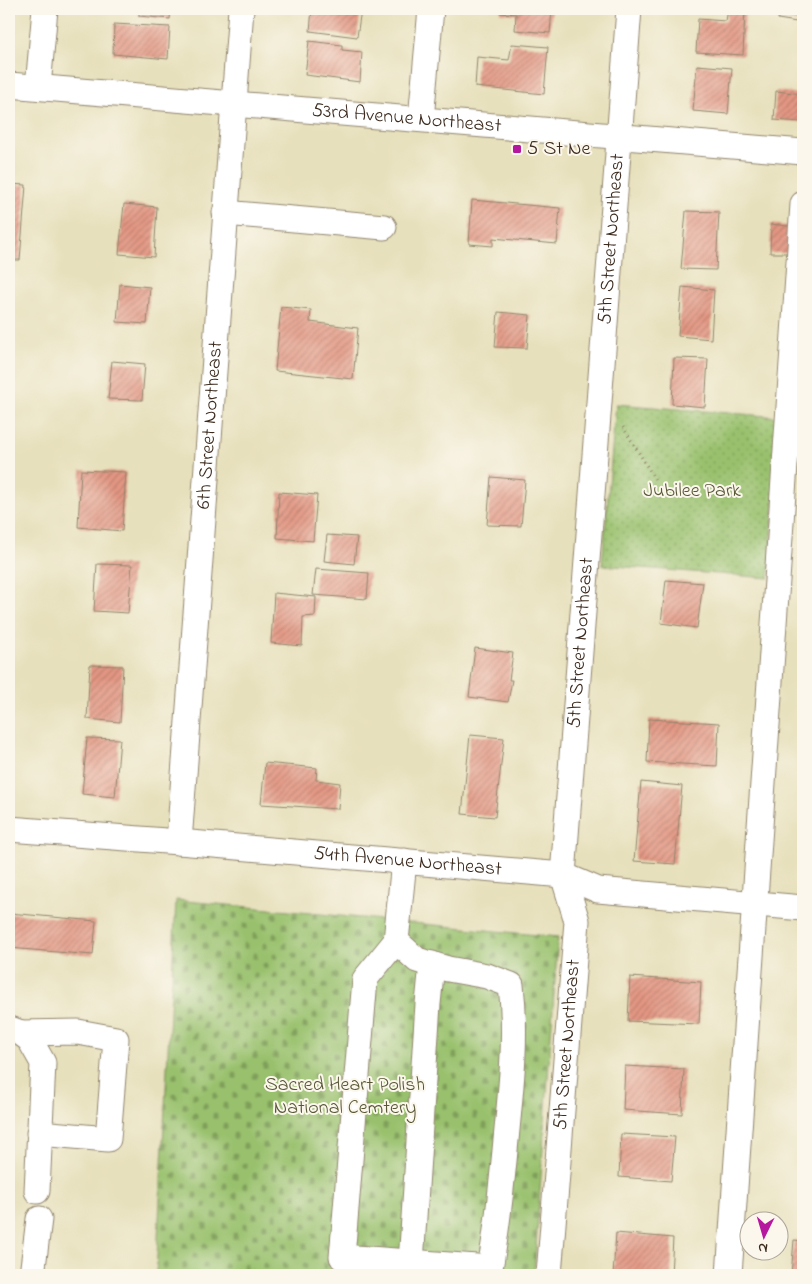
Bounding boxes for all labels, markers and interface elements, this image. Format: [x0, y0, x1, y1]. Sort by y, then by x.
street label: 53rd Avenue Northeast [311, 96, 503, 141]
place label: 5 St Ne [527, 135, 590, 164]
marker: 5 St Ne [511, 143, 523, 155]
street label: 5th Street Northeast [591, 152, 632, 325]
street label: 6th Street Northeast [189, 340, 231, 510]
park label: Jubilee Park [643, 477, 741, 506]
street label: 5th Street Northeast [560, 556, 602, 729]
street label: 54th Avenue Northeast [312, 839, 503, 884]
street label: 5th Street Northeast [546, 958, 588, 1131]
park label: Sacred Heart Polish National Cemtery [265, 1071, 425, 1123]
north arrow [740, 1212, 790, 1262]
text: N [757, 1237, 769, 1258]

